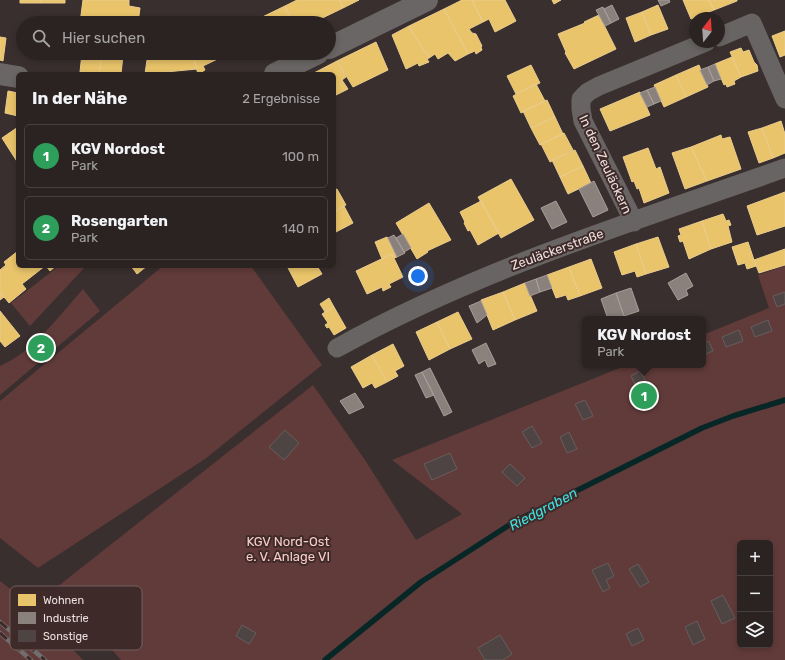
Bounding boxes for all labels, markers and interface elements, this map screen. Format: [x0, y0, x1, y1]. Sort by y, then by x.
north arrow [689, 12, 725, 48]
search box [16, 16, 336, 60]
icon: search [30, 27, 52, 49]
text: Hier suchen [62, 29, 145, 47]
text: In der Nähe [32, 88, 127, 108]
text: 2 Ergebnisse [242, 91, 320, 106]
street label: In den Zeuläckern [576, 112, 635, 216]
text: KGV Nordost [71, 140, 165, 158]
text: 1 [43, 149, 49, 164]
text: 100 m [282, 149, 319, 164]
text: Park [71, 158, 98, 173]
text: Rosengarten [71, 212, 168, 230]
text: 2 [42, 221, 50, 236]
text: 140 m [282, 221, 319, 236]
street label: Zeuläckerstraße [509, 226, 606, 273]
text: Park [71, 230, 98, 245]
your location [408, 266, 428, 286]
popup [582, 316, 706, 368]
text: KGV Nordost [597, 326, 691, 344]
pin: 2 [28, 333, 54, 363]
text: Park [597, 344, 624, 359]
pin: 1 [631, 381, 657, 411]
water label: Riedgraben [506, 484, 580, 535]
park label: KGV Nord-Ost e. V. Anlage VI [246, 534, 330, 565]
map controls [737, 540, 773, 648]
button: + [737, 540, 773, 576]
button: − [737, 576, 773, 612]
legend [10, 586, 142, 650]
text: Wohnen [43, 594, 84, 607]
text: Industrie [43, 612, 89, 625]
button: layers [737, 612, 773, 648]
text: Sonstige [43, 630, 88, 643]

